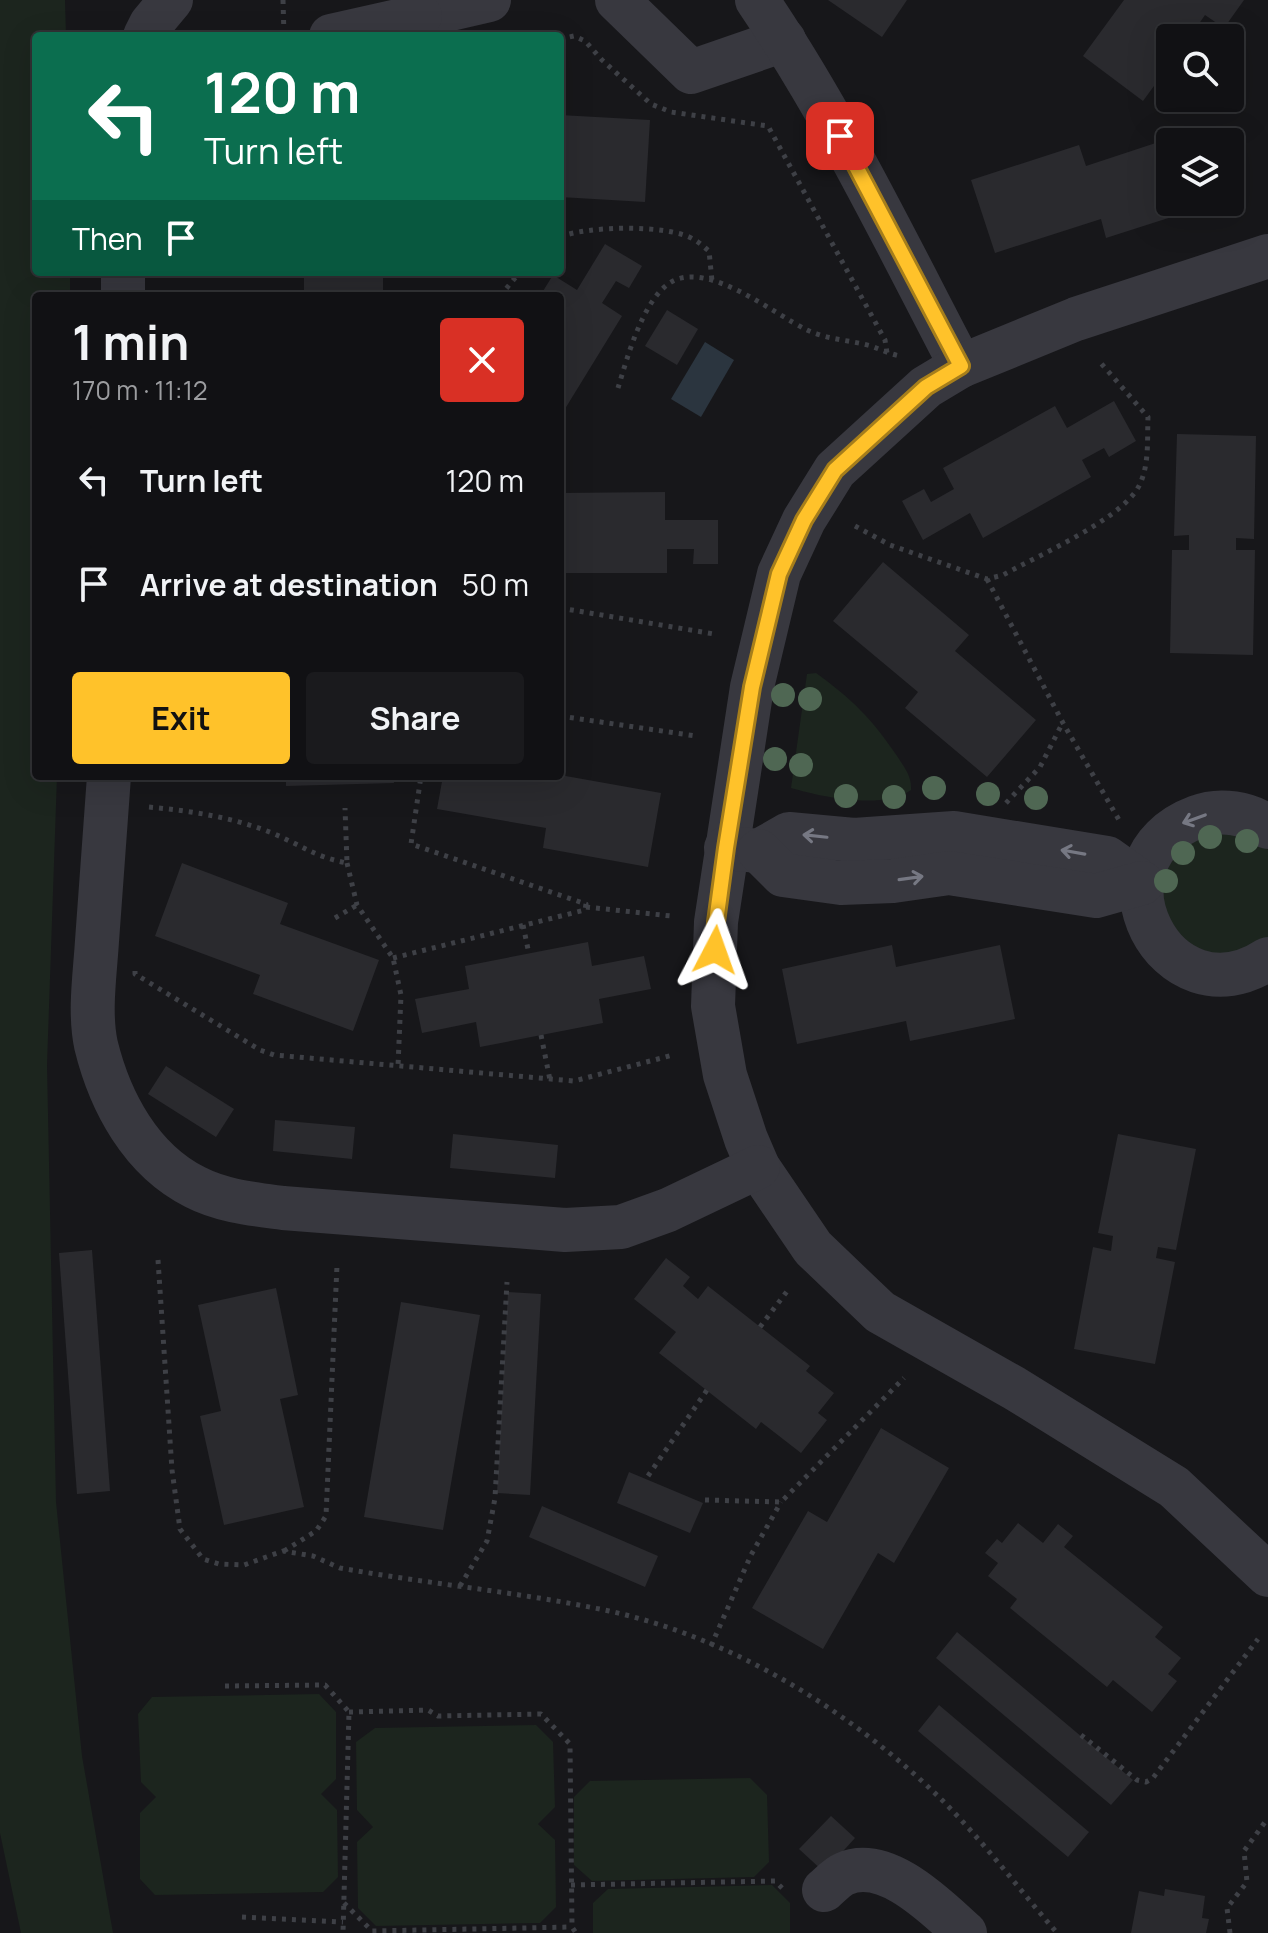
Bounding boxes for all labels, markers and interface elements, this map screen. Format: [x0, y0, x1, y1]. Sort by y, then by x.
map controls [1156, 24, 1244, 216]
button: search [1156, 24, 1244, 112]
text: 120 m [204, 53, 360, 130]
icon: left [72, 64, 176, 168]
pin [806, 102, 874, 170]
icon: arrive [818, 114, 862, 158]
text: Turn left [204, 126, 343, 175]
button: layers [1156, 128, 1244, 216]
icon: arrive [159, 216, 203, 260]
text: Then [72, 218, 143, 259]
text: 1 min [72, 309, 189, 374]
button: close [440, 318, 524, 402]
text: 170 m · 11:12 [72, 372, 208, 408]
icon: left [72, 458, 116, 502]
text: Turn left [140, 460, 263, 501]
text: 120 m [445, 460, 524, 501]
icon: arrive [72, 562, 116, 606]
text: Arrive at destination [140, 564, 438, 605]
text: 50 m [462, 564, 529, 605]
button: Exit [72, 672, 290, 764]
button: Share [306, 672, 524, 764]
one-way arrow [1182, 813, 1207, 827]
one-way arrow [802, 829, 829, 844]
one-way arrow [1061, 843, 1086, 858]
one-way arrow [897, 871, 924, 886]
position arrow [673, 908, 757, 992]

